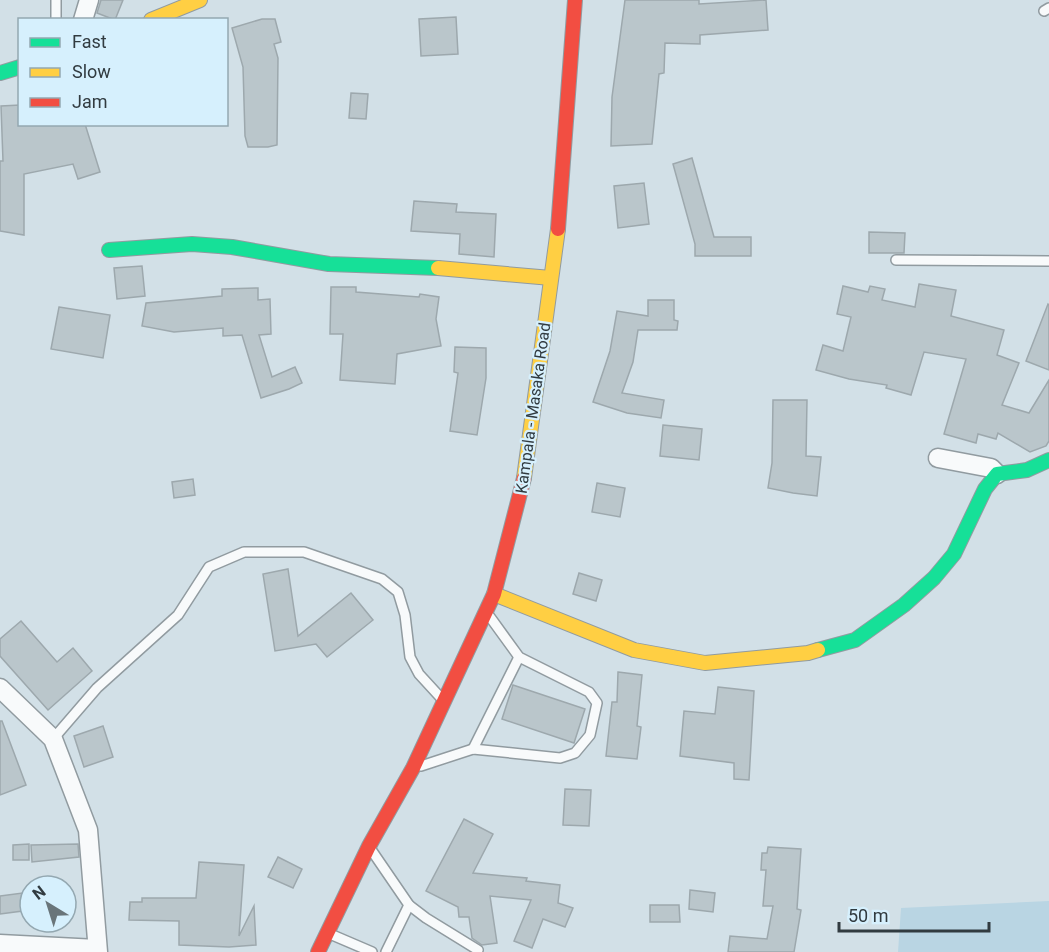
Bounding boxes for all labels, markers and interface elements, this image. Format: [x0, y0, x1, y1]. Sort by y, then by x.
legend [18, 18, 228, 126]
text: Fast [72, 31, 107, 52]
text: Slow [72, 61, 111, 82]
text: Jam [72, 91, 108, 112]
street label: Kampala - Masaka Road [512, 321, 554, 495]
north arrow [18, 874, 78, 934]
text: N [29, 882, 49, 904]
scale bar [839, 895, 989, 933]
text: 50 m [848, 905, 888, 926]

